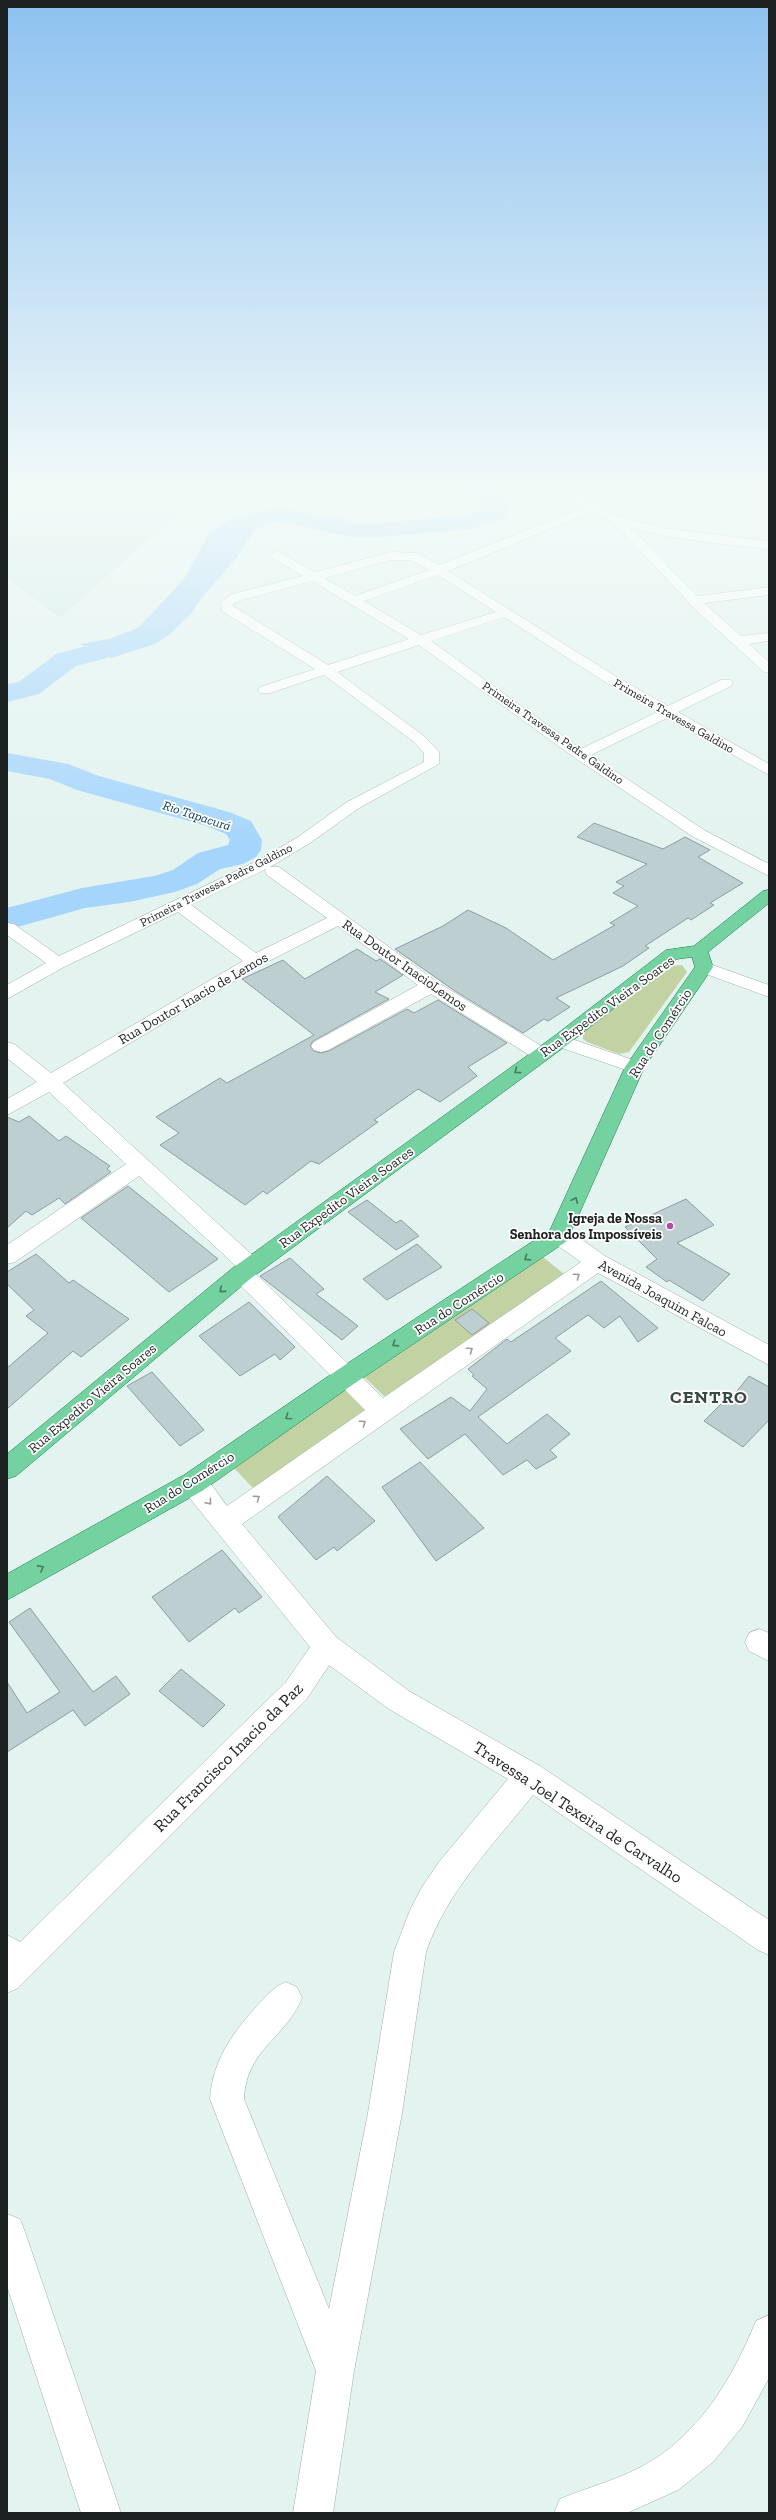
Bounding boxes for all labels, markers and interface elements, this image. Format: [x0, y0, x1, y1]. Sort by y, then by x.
street label: Primeira Travessa Galdino [611, 676, 737, 756]
street label: Primeira Travessa Padre Galdino [480, 679, 626, 787]
water label: Rio Tapacurá [161, 797, 233, 833]
street label: Primeira Travessa Padre Galdino [137, 840, 295, 930]
street label: Rua Doutor InacioLemos [339, 916, 470, 1015]
street label: Rua Doutor Inacio de Lemos [116, 949, 271, 1048]
street label: Rua Expedito Vieira Soares [537, 952, 678, 1061]
street label: Rua do Comércio [625, 986, 696, 1081]
one-way arrow [515, 1067, 522, 1074]
street label: Rua Expedito Vieira Soares [276, 1143, 417, 1252]
one-way arrow [570, 1196, 578, 1204]
place label: Igreja de Nossa Senhora dos Impossíveis [510, 1210, 663, 1243]
marker: Igreja de Nossa Senhora dos Impossíveis [665, 1221, 675, 1231]
one-way arrow [525, 1253, 532, 1260]
street label: Avenida Joaquim Falcao [596, 1256, 730, 1341]
street label: Rua do Comércio [412, 1268, 507, 1339]
one-way arrow [573, 1273, 580, 1281]
one-way arrow [219, 1286, 226, 1293]
street label: Rua Expedito Vieira Soares [25, 1340, 160, 1457]
one-way arrow [392, 1340, 399, 1347]
one-way arrow [466, 1347, 473, 1354]
district label: CENTRO [670, 1386, 748, 1408]
one-way arrow [285, 1412, 292, 1419]
one-way arrow [359, 1421, 366, 1428]
street label: Rua do Comércio [141, 1448, 237, 1517]
one-way arrow [253, 1495, 260, 1503]
one-way arrow [204, 1497, 211, 1505]
one-way arrow [37, 1566, 44, 1573]
street label: Rua Francisco Inacio da Paz [149, 1678, 307, 1836]
street label: Travessa Joel Texeira de Carvalho [470, 1737, 686, 1887]

